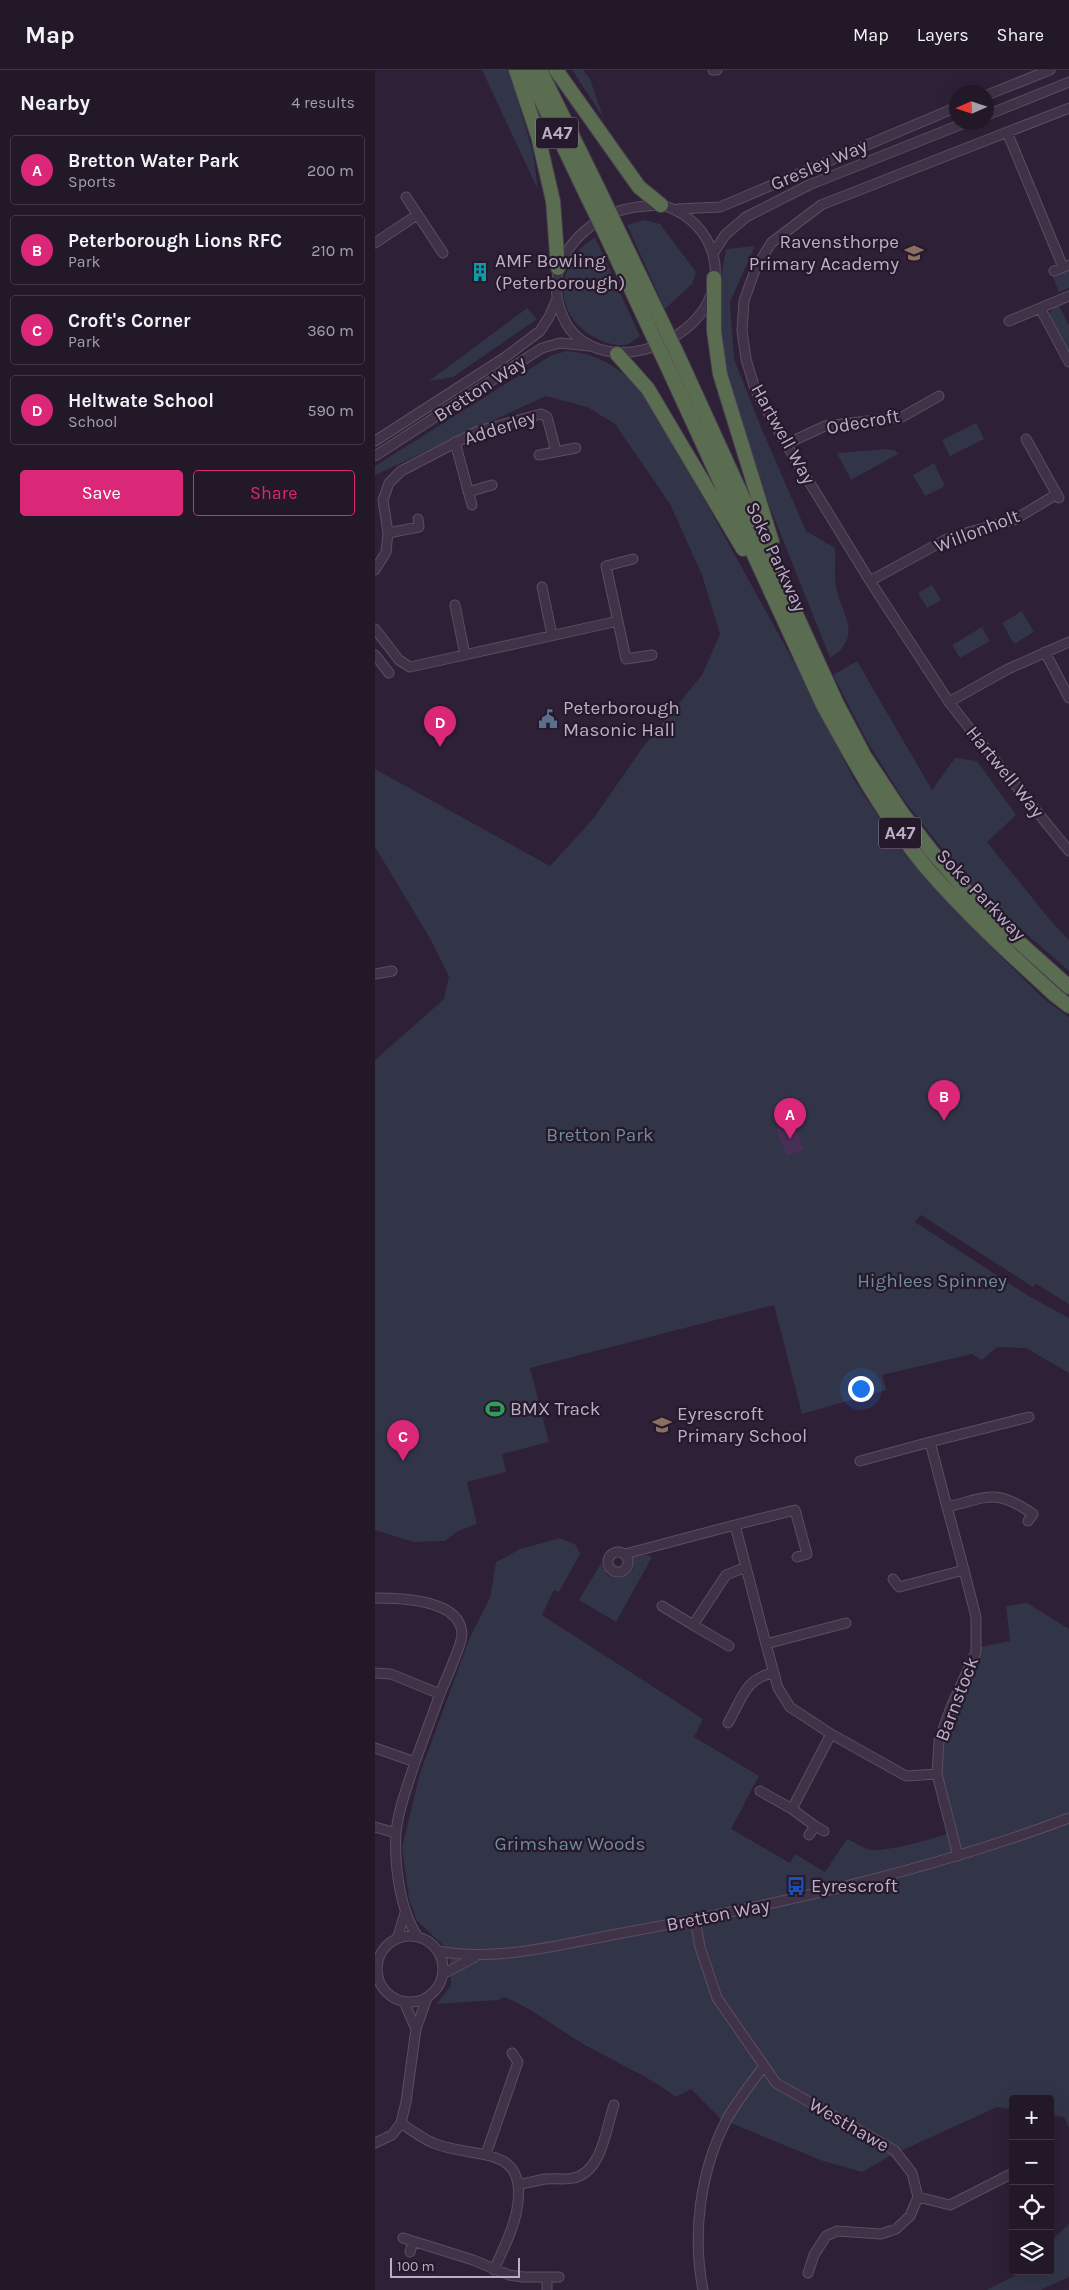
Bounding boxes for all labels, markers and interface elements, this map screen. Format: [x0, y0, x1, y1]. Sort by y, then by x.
text: Map [25, 21, 75, 49]
text: Map [853, 24, 889, 46]
text: Layers [917, 24, 969, 46]
text: Share [997, 24, 1044, 46]
north arrow [949, 85, 994, 130]
text: Nearby [20, 91, 90, 115]
text: 4 results [291, 93, 355, 112]
road number: A47 [536, 118, 578, 148]
street label: Gresley Way [767, 135, 871, 195]
text: Bretton Water Park [68, 150, 239, 172]
text: A [32, 161, 42, 180]
text: 200 m [307, 161, 354, 180]
text: Sports [68, 172, 116, 191]
text: Peterborough Lions RFC [68, 230, 282, 252]
place label: Ravensthorpe Primary Academy [749, 231, 899, 275]
text: B [32, 241, 42, 260]
text: 210 m [311, 241, 354, 260]
school or university icon: Ravensthorpe Primary Academy [903, 242, 925, 264]
place label: AMF Bowling (Peterborough) [495, 250, 625, 294]
text: Park [68, 252, 100, 271]
building icon: AMF Bowling (Peterborough) [469, 261, 491, 283]
text: Croft's Corner [68, 310, 191, 332]
text: C [32, 321, 42, 340]
text: 360 m [307, 321, 354, 340]
text: Park [68, 332, 100, 351]
street label: Bretton Way [430, 351, 530, 427]
street label: Hartwell Way [746, 380, 820, 488]
text: Heltwate School [68, 390, 214, 412]
text: D [32, 401, 42, 420]
text: 590 m [307, 401, 354, 420]
street label: Odecroft [825, 405, 901, 439]
street label: Adderley [461, 406, 539, 450]
text: School [68, 412, 118, 431]
button: Save [20, 470, 183, 516]
button: Share [193, 470, 355, 516]
street label: Soke Parkway [741, 499, 811, 615]
street label: Willonholt [931, 505, 1023, 557]
place label: Peterborough Masonic Hall [563, 697, 680, 741]
pin: D [424, 706, 456, 747]
public building icon: Peterborough Masonic Hall [537, 708, 559, 730]
street label: Hartwell Way [961, 722, 1049, 822]
road number: A47 [879, 818, 921, 848]
street label: Soke Parkway [932, 845, 1030, 945]
pin: B [928, 1080, 960, 1121]
pin: A [774, 1098, 806, 1139]
park label: Bretton Park [546, 1124, 654, 1146]
park label: Highlees Spinney [857, 1270, 1007, 1292]
your location [848, 1376, 874, 1402]
sports icon: BMX Track [484, 1398, 506, 1420]
place label: BMX Track [510, 1398, 601, 1420]
place label: Eyrescroft Primary School [677, 1403, 807, 1447]
school or university icon: Eyrescroft Primary School [651, 1414, 673, 1436]
pin: C [387, 1420, 419, 1461]
street label: Barnstock [931, 1653, 983, 1744]
park label: Grimshaw Woods [494, 1833, 646, 1855]
bus stop icon: Eyrescroft [785, 1875, 807, 1897]
place label: Eyrescroft [811, 1875, 898, 1897]
street label: Bretton Way [664, 1894, 772, 1936]
street label: Westhawe [805, 2093, 893, 2157]
map controls [1009, 2095, 1054, 2275]
button: + [1009, 2095, 1054, 2140]
button: − [1009, 2140, 1054, 2185]
button: locate [1009, 2185, 1054, 2230]
button: layers [1009, 2230, 1054, 2275]
scale bar [390, 2255, 520, 2278]
text: 100 m [397, 2258, 435, 2275]

